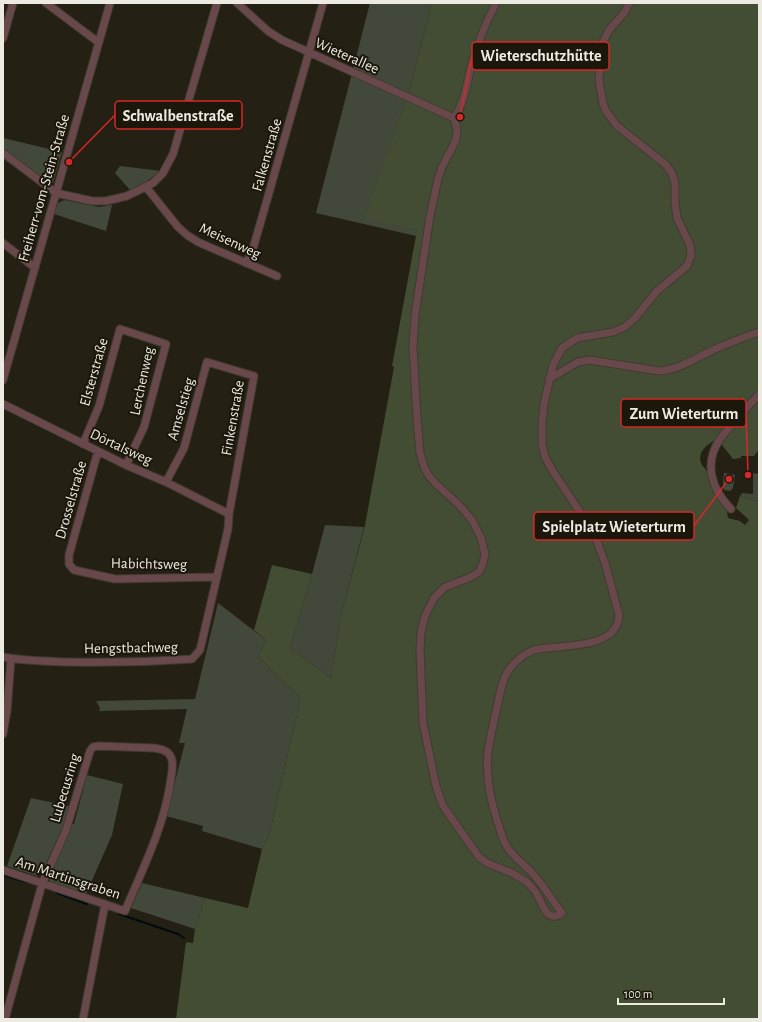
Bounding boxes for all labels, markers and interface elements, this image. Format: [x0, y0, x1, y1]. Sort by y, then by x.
street label: Wieterallee [313, 35, 381, 77]
callout: Wieterschutzhütte [472, 42, 609, 70]
text: Wieterschutzhütte [481, 48, 602, 64]
callout: Schwalbenstraße [115, 101, 242, 129]
text: Schwalbenstraße [122, 108, 234, 124]
street label: Freiherr-vom-Stein-Straße [16, 113, 72, 263]
street label: Falkenstraße [249, 117, 285, 193]
street label: Meisenweg [197, 220, 264, 262]
street label: Elsterstraße [77, 336, 111, 408]
street label: Lerchenweg [127, 345, 157, 417]
street label: Amselstieg [165, 375, 197, 442]
street label: Finkenstraße [219, 379, 247, 457]
callout: Zum Wieterturm [621, 399, 746, 427]
text: Zum Wieterturm [630, 406, 739, 422]
street label: Dörtalsweg [88, 426, 155, 468]
street label: Drosselstraße [53, 459, 89, 541]
callout: Spielplatz Wieterturm [534, 512, 694, 540]
text: Spielplatz Wieterturm [542, 519, 686, 535]
street label: Habichtsweg [111, 556, 188, 572]
street label: Hengstbachweg [84, 640, 179, 656]
street label: Lubecusring [47, 751, 83, 824]
street label: Am Martinsgraben [14, 854, 122, 902]
scale bar [618, 980, 724, 1006]
text: 100 m [624, 988, 652, 1000]

